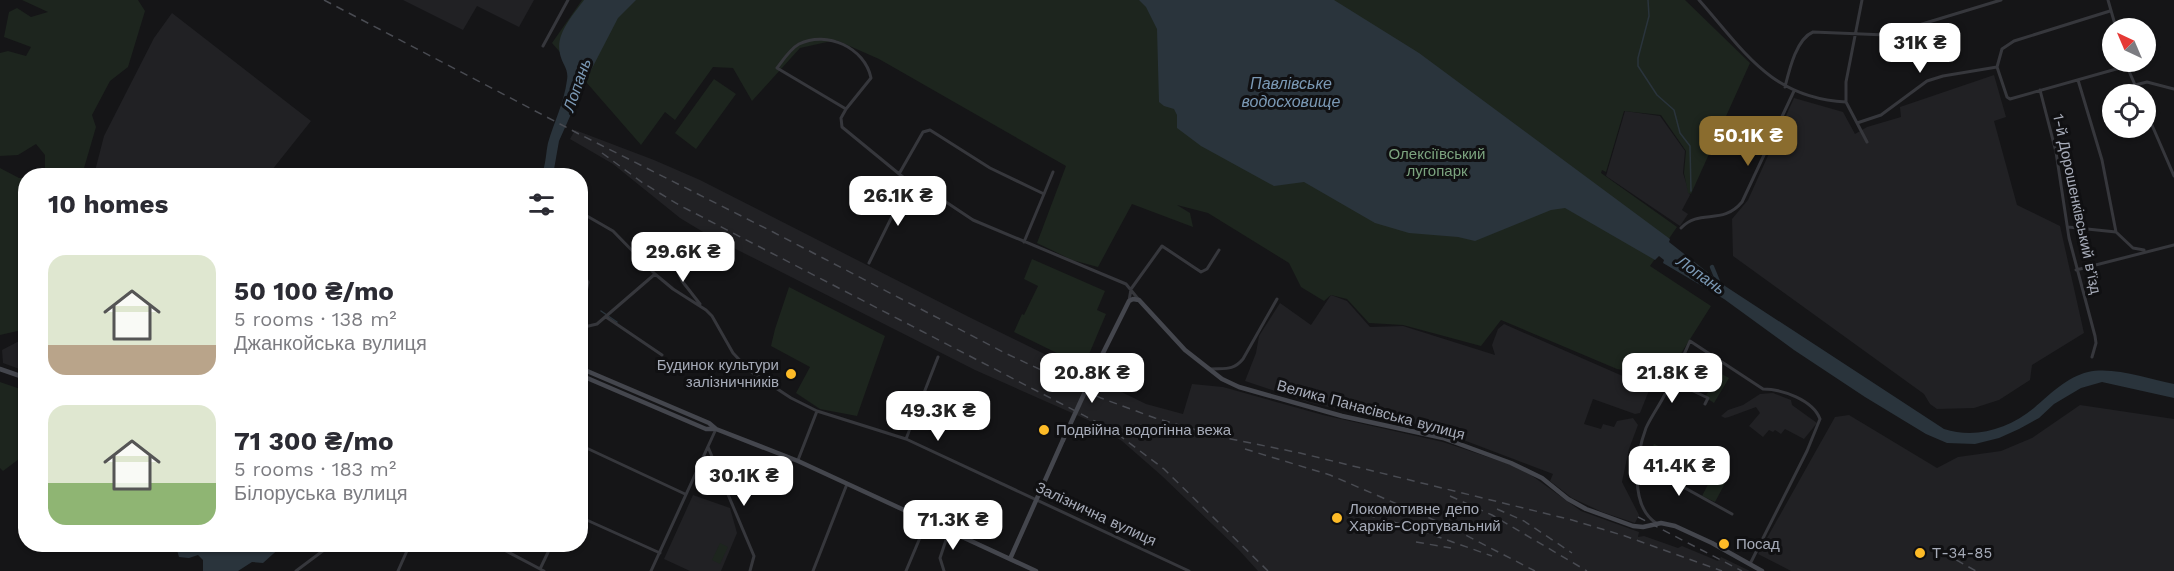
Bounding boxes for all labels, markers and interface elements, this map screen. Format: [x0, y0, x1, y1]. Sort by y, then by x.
north arrow [2102, 18, 2156, 72]
map controls [2102, 18, 2156, 138]
pin: 31K ₴ [1878, 23, 1962, 74]
text: 31K ₴ [1893, 30, 1947, 54]
water label: Лопань [559, 56, 595, 115]
water label: Павлівське водосховище [1242, 74, 1340, 111]
button: locate [2102, 84, 2156, 138]
street label: 1-й Дорошенківський в’їзд [2049, 112, 2105, 296]
pin: 50.1K ₴ [1693, 116, 1803, 167]
text: 50.1K ₴ [1713, 123, 1783, 147]
park label: Олексіївський лугопарк [1389, 145, 1485, 180]
pin: 26.1K ₴ [843, 176, 953, 227]
text: 26.1K ₴ [863, 183, 933, 207]
icon: filters [525, 188, 558, 221]
text: 10 homes [48, 189, 168, 219]
pin: 29.6K ₴ [628, 232, 738, 283]
text: 29.6K ₴ [646, 239, 720, 263]
water label: Лопань [1672, 251, 1729, 298]
text: 50 100 ₴/mo [234, 276, 394, 306]
icon: home [96, 279, 168, 351]
text: 5 rooms · 138 m² [234, 307, 397, 331]
text: Джанкойська вулиця [234, 331, 427, 355]
pin: 20.8K ₴ [1037, 353, 1147, 404]
pin: 21.8K ₴ [1617, 353, 1727, 404]
place label: Будинок культури залізничників [657, 356, 779, 391]
text: 20.8K ₴ [1054, 360, 1130, 384]
text: 21.8K ₴ [1636, 360, 1708, 384]
marker: Будинок культури залізничників [784, 367, 798, 381]
street label: Велика Панасівська вулиця [1275, 376, 1467, 444]
pin: 49.3K ₴ [883, 391, 993, 442]
text: 49.3K ₴ [900, 398, 976, 422]
place label: Подвійна водогінна вежа [1056, 421, 1232, 439]
marker: Подвійна водогінна вежа [1037, 423, 1051, 437]
text: 71 300 ₴/mo [234, 426, 393, 456]
icon: home [96, 429, 168, 501]
pin: 41.4K ₴ [1624, 446, 1734, 497]
text: 41.4K ₴ [1643, 453, 1715, 477]
pin: 30.1K ₴ [689, 456, 799, 507]
text: 5 rooms · 183 m² [234, 457, 396, 481]
text: 30.1K ₴ [709, 463, 779, 487]
street label: Залізнична вулиця [1033, 478, 1159, 550]
text: Білоруська вулиця [234, 481, 408, 505]
pin: 71.3K ₴ [898, 500, 1008, 551]
place label: Локомотивне депо Харків-Сортувальний [1349, 500, 1501, 535]
text: 71.3K ₴ [917, 507, 989, 531]
marker: Локомотивне депо Харків-Сортувальний [1330, 511, 1344, 525]
place label: Посад [1736, 535, 1780, 553]
marker: Посад [1717, 537, 1731, 551]
place label: Т-34-85 [1932, 544, 1992, 562]
marker: Т-34-85 [1913, 546, 1927, 560]

